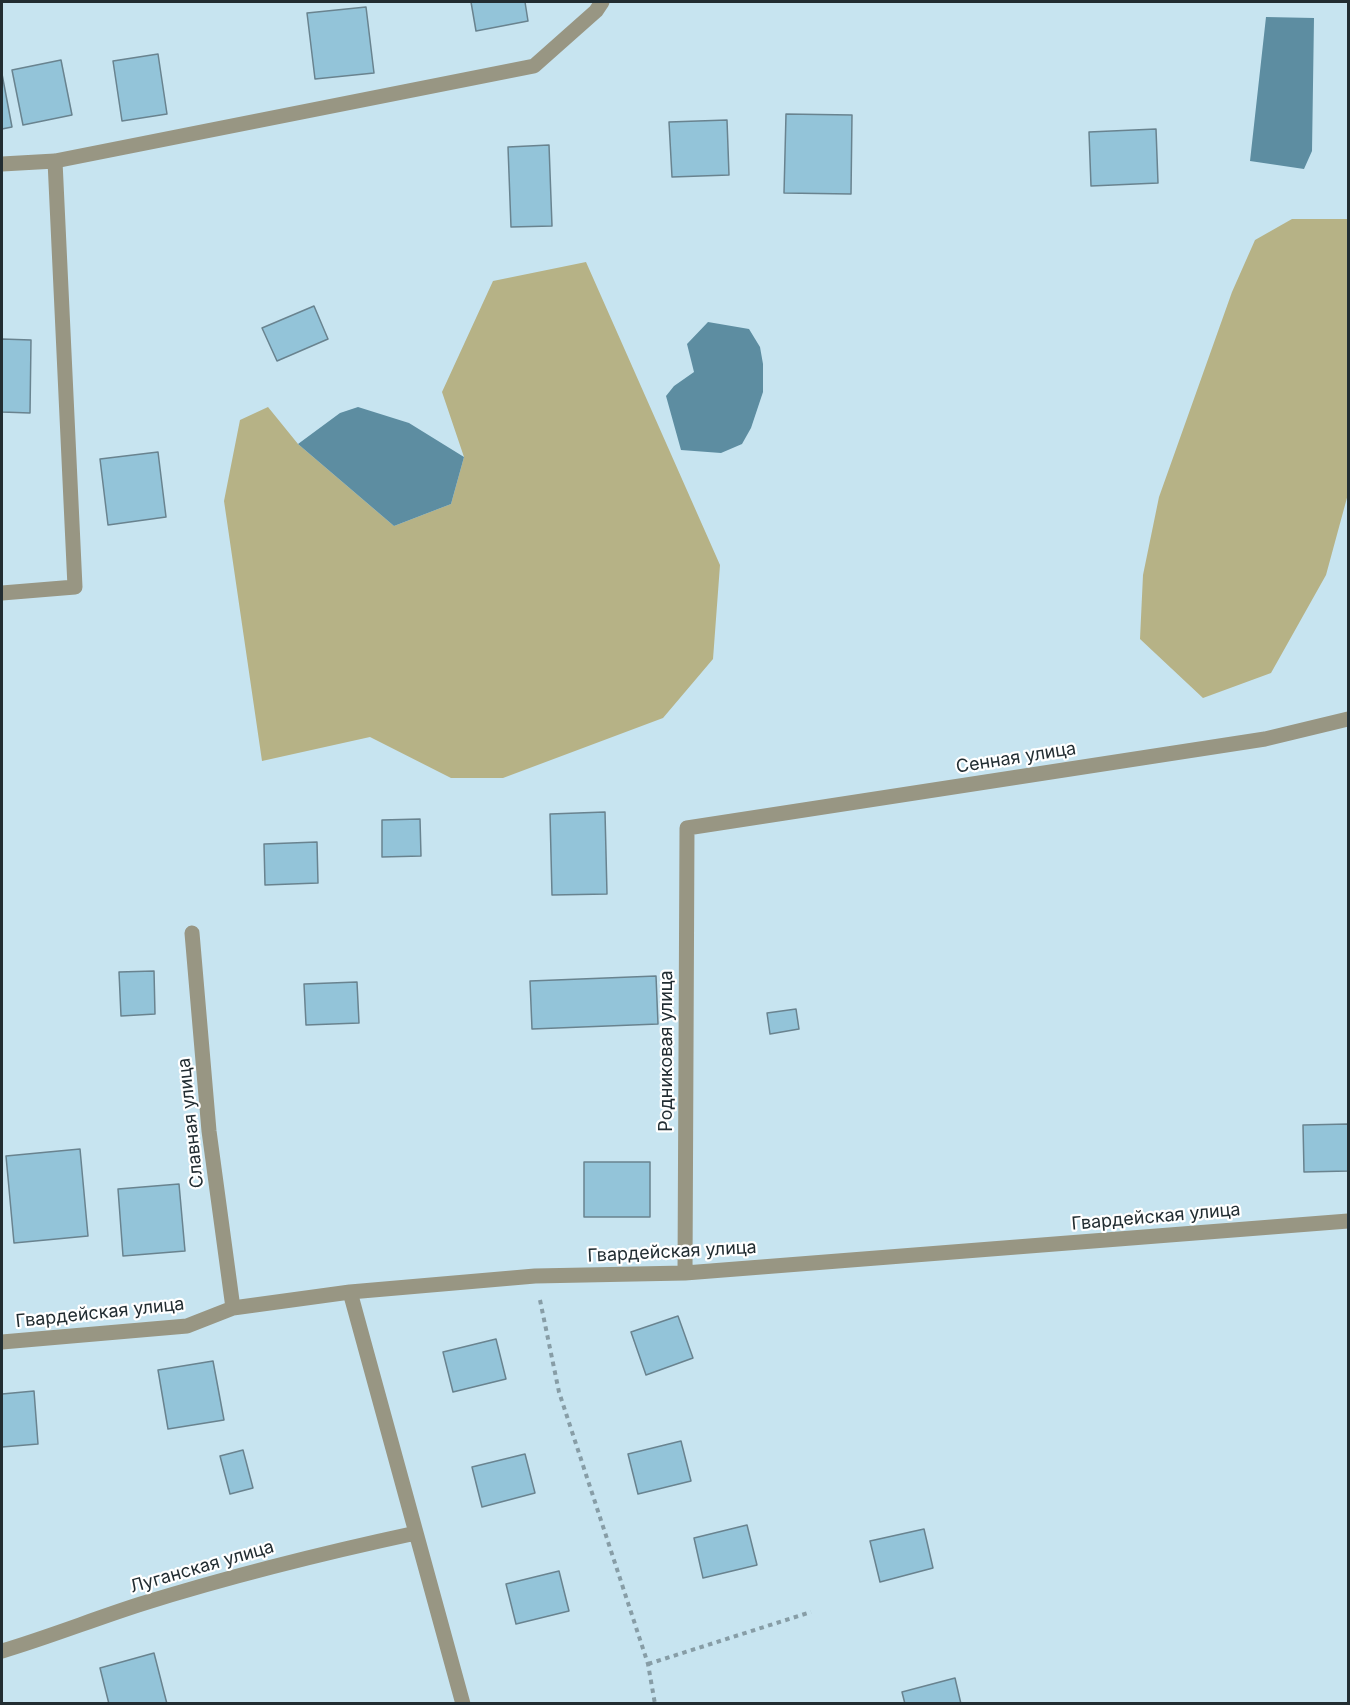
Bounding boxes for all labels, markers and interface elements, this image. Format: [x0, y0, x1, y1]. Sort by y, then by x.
street label: Сенная улица [954, 738, 1078, 778]
street label: Родниковая улица [656, 970, 678, 1132]
street label: Славная улица [173, 1057, 209, 1189]
street label: Гвардейская улица [1071, 1199, 1241, 1235]
street label: Гвардейская улица [587, 1237, 757, 1267]
street label: Гвардейская улица [15, 1293, 185, 1333]
street label: Луганская улица [128, 1536, 276, 1598]

